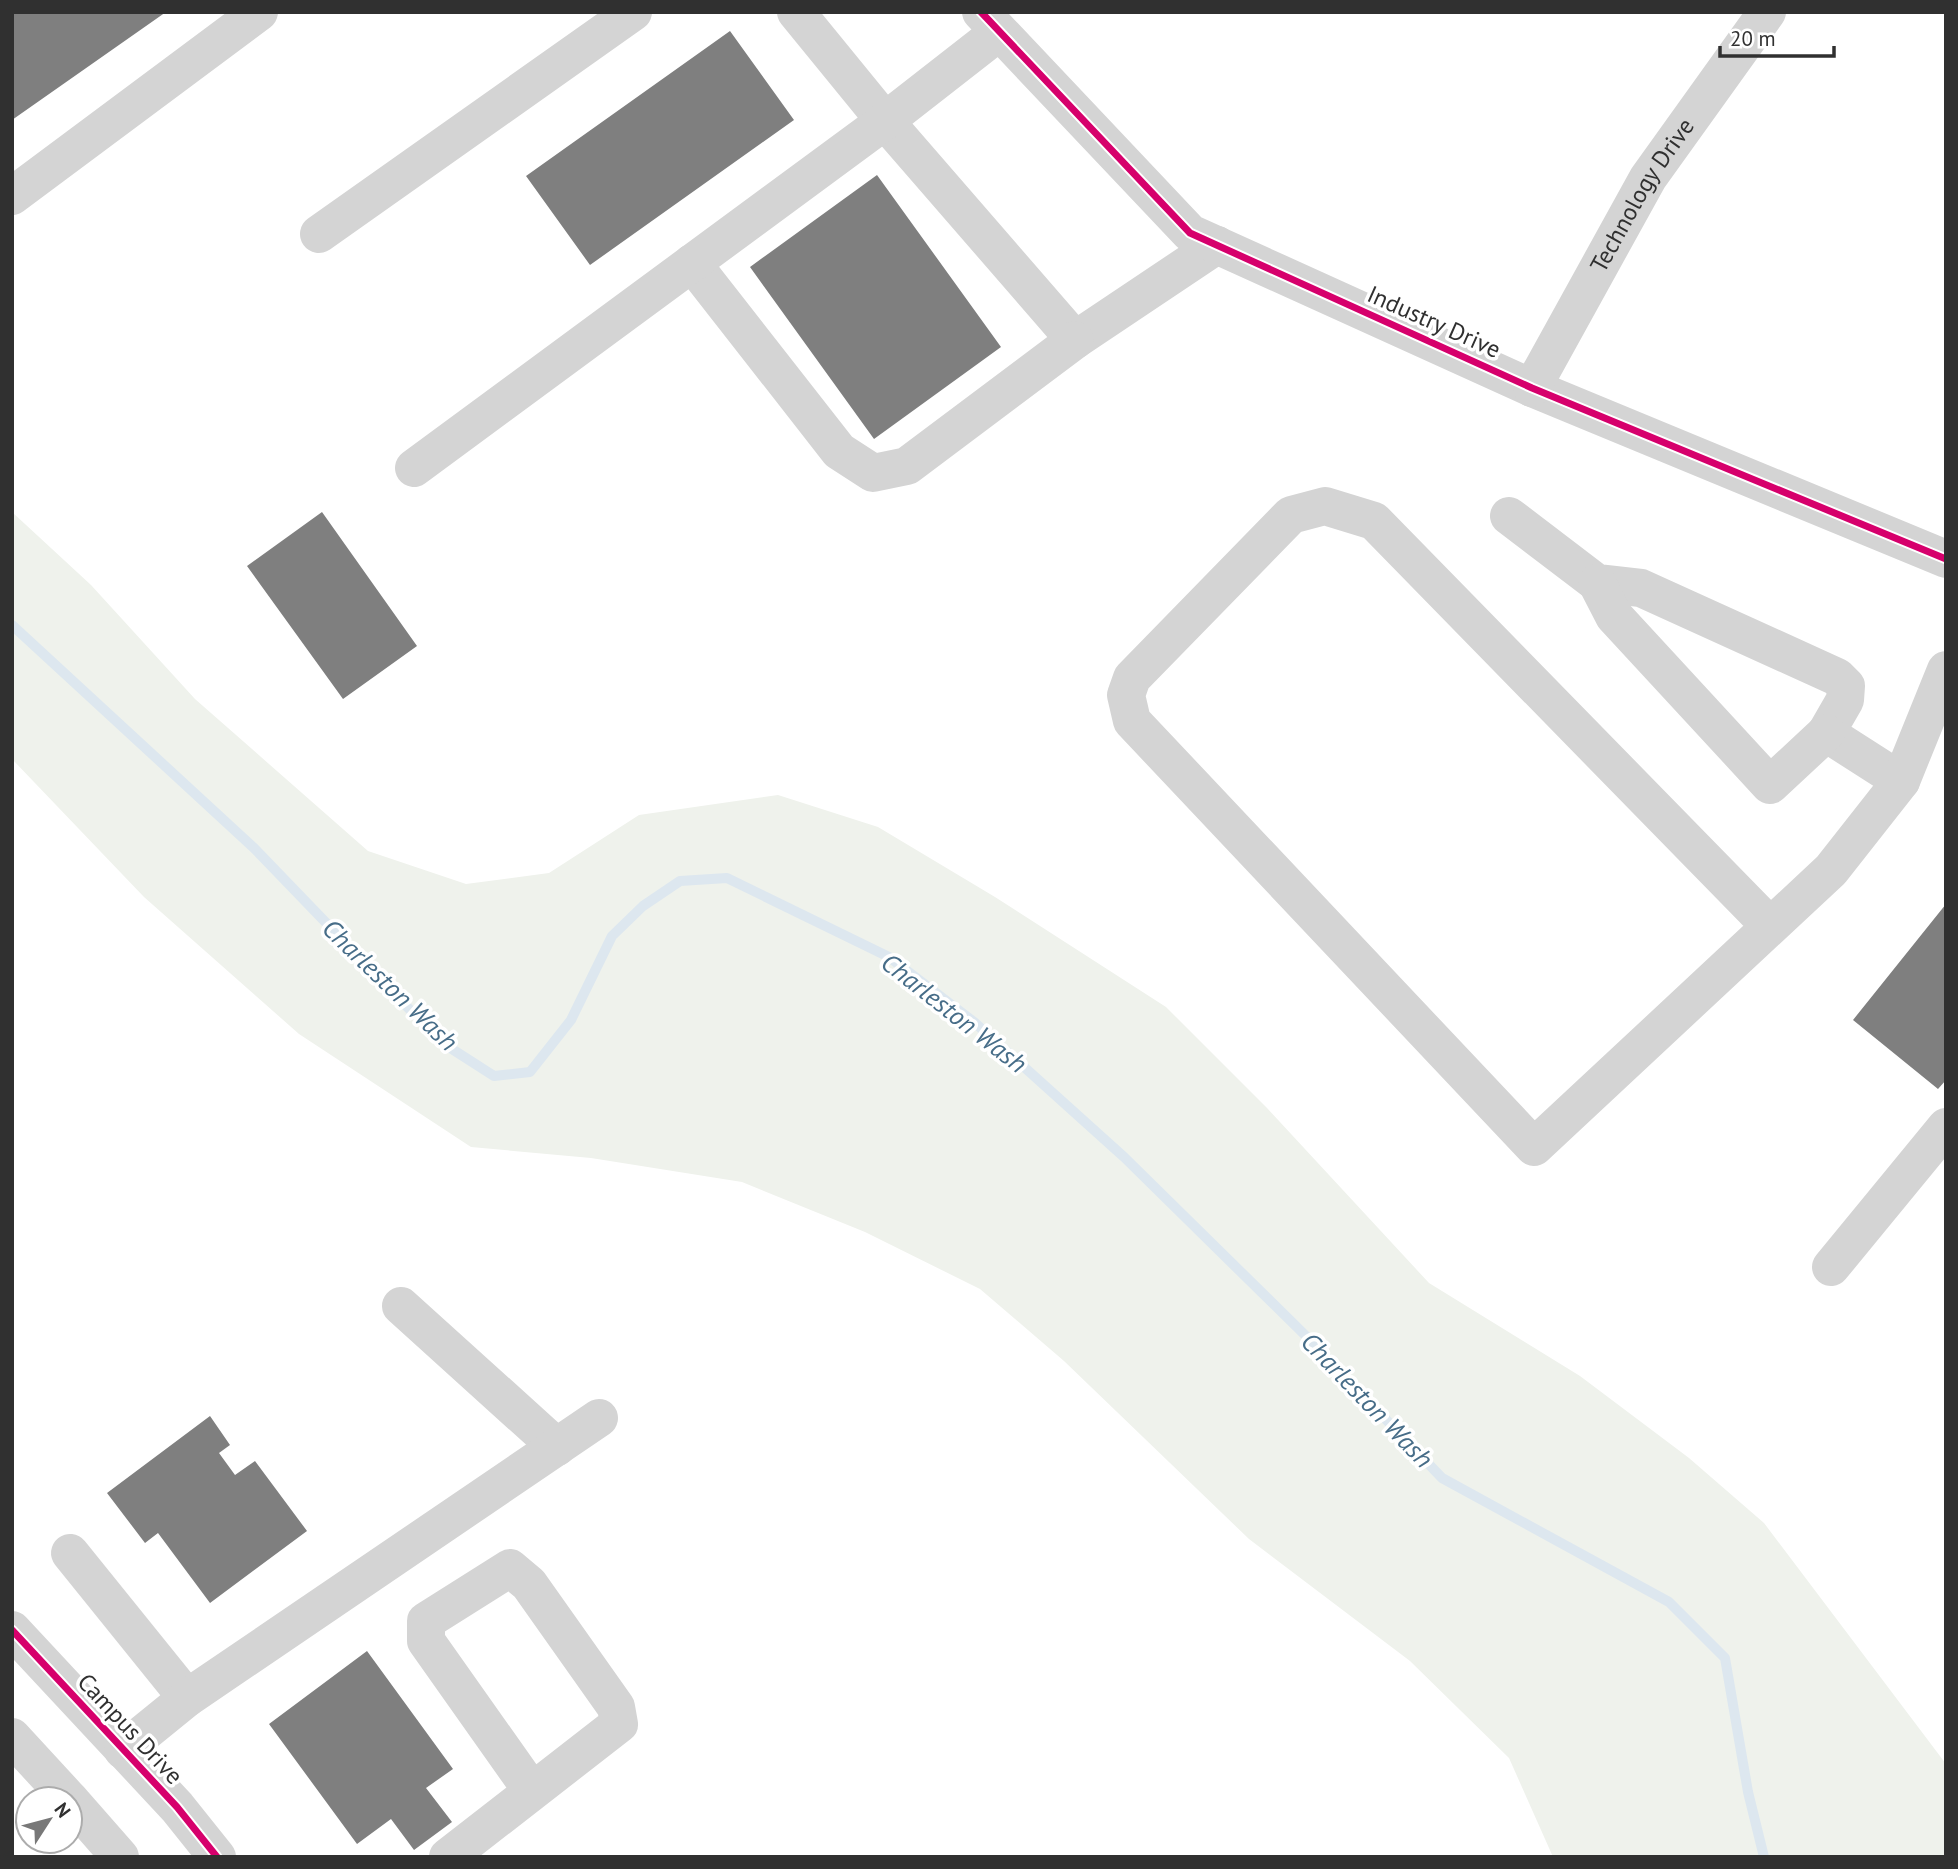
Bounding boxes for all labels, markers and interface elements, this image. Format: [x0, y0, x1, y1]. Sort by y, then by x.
scale bar [1720, 14, 1834, 58]
text: 20 m [1730, 25, 1776, 52]
street label: Technology Drive [1583, 112, 1701, 278]
street label: Industry Drive [1363, 278, 1506, 365]
water label: Charleston Wash [316, 912, 465, 1058]
water label: Charleston Wash [875, 945, 1034, 1080]
water label: Charleston Wash [1294, 1325, 1440, 1474]
street label: Campus Drive [71, 1667, 190, 1791]
north arrow [14, 1785, 84, 1855]
text: N [49, 1798, 76, 1822]

